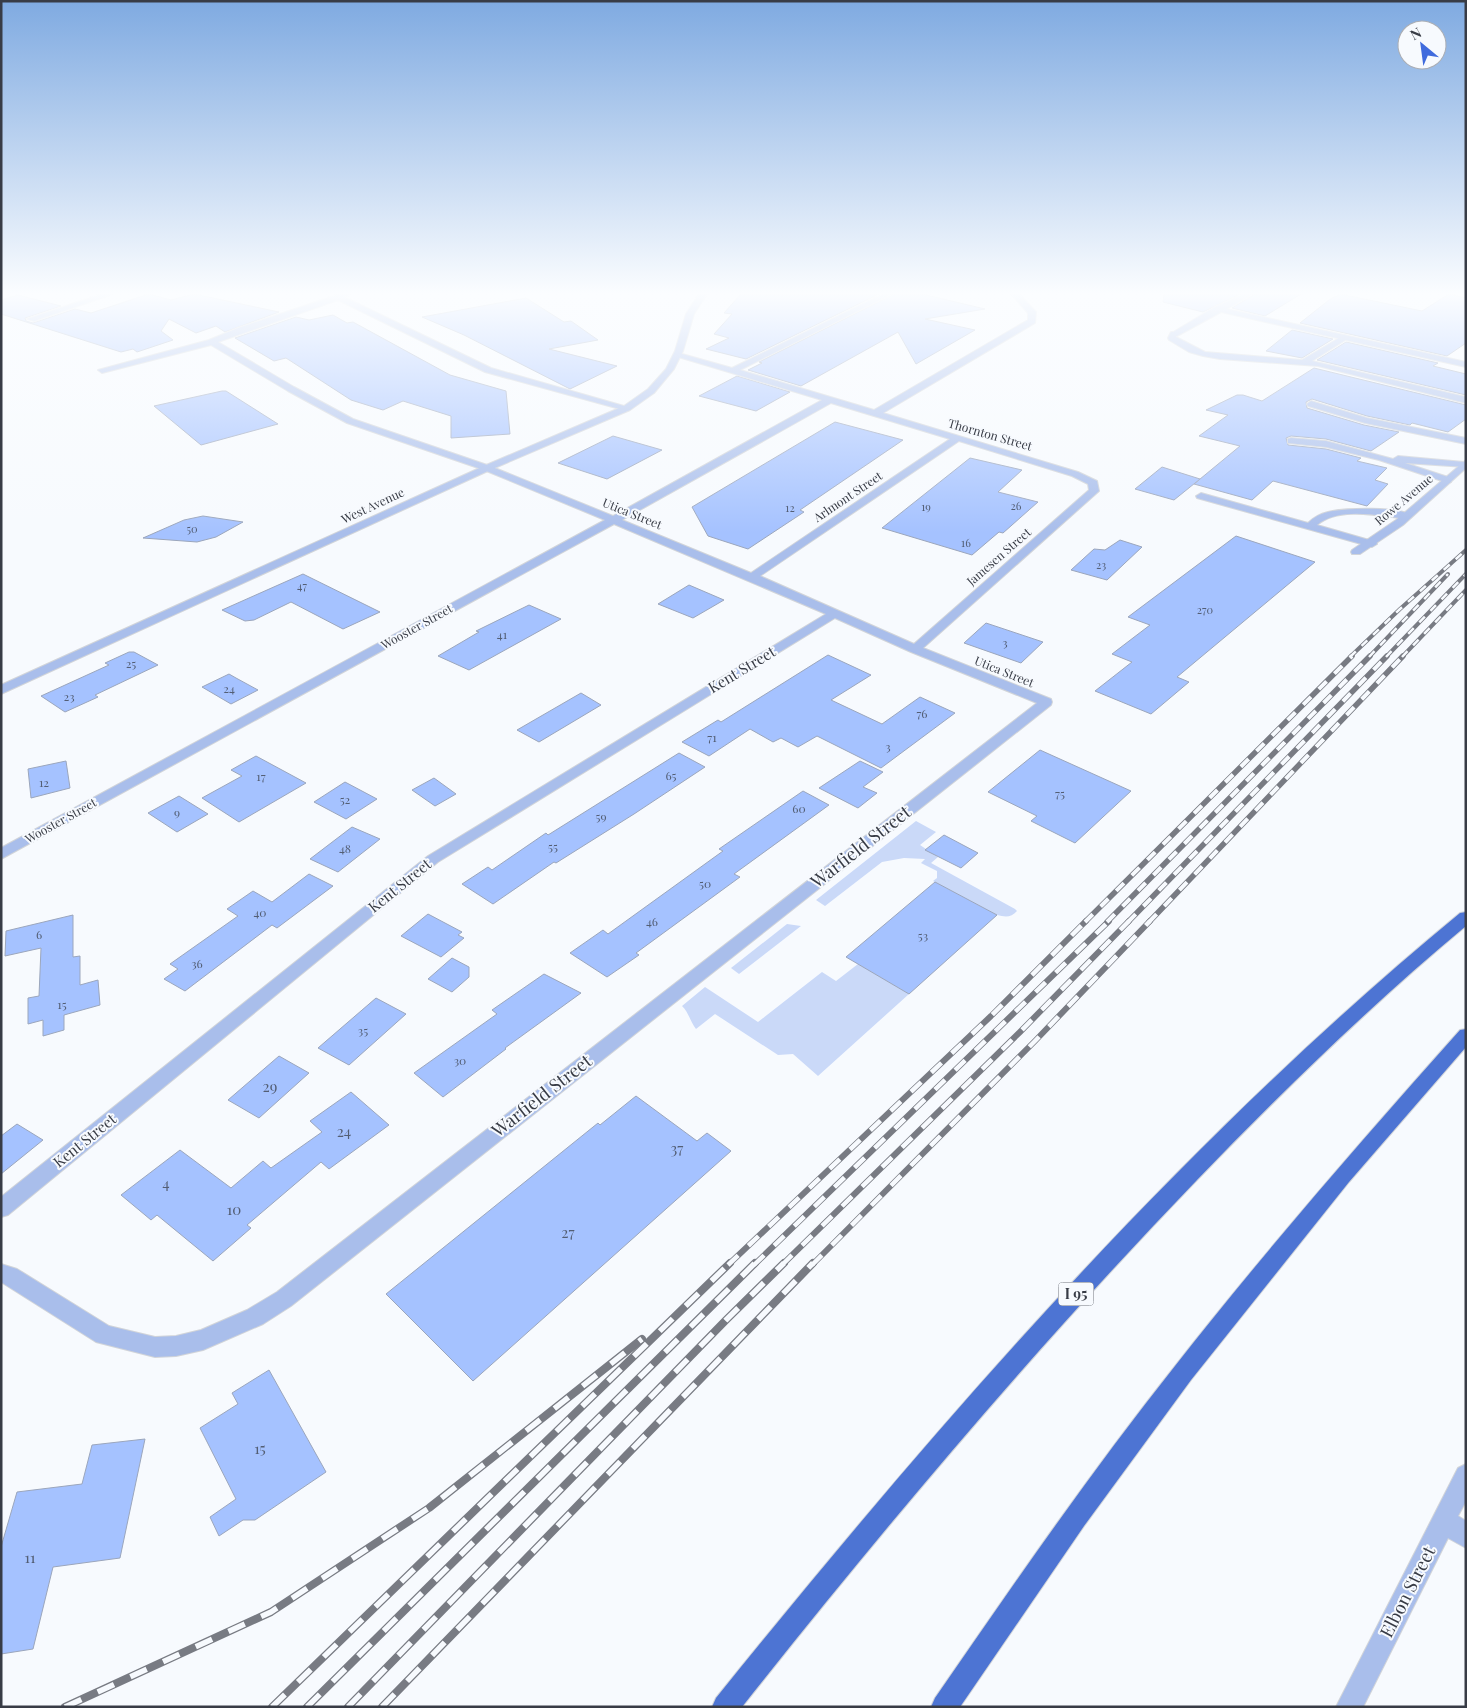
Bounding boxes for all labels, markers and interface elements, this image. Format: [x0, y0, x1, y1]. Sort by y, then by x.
north arrow [1397, 20, 1447, 70]
text: N [1406, 22, 1424, 44]
street label: Thornton Street [946, 414, 1035, 454]
street label: Arlmont Street [809, 467, 886, 526]
street label: Rowe Avenue [1371, 470, 1436, 528]
street label: West Avenue [338, 484, 407, 527]
street label: Utica Street [600, 494, 665, 533]
house number: 26 [1011, 498, 1022, 513]
house number: 19 [921, 499, 931, 514]
house number: 12 [785, 500, 795, 515]
house number: 50 [186, 521, 198, 536]
street label: Jamesen Street [962, 523, 1034, 589]
house number: 16 [961, 535, 971, 550]
house number: 23 [1096, 557, 1106, 572]
house number: 47 [297, 578, 307, 593]
street label: Wooster Street [377, 600, 456, 653]
house number: 270 [1197, 602, 1214, 617]
house number: 41 [497, 626, 508, 642]
house number: 3 [1002, 634, 1008, 650]
street label: Kent Street [704, 641, 780, 697]
street label: Utica Street [972, 652, 1037, 691]
house number: 25 [126, 655, 136, 671]
house number: 24 [223, 680, 235, 696]
house number: 23 [63, 688, 75, 704]
house number: 76 [916, 705, 928, 721]
house number: 71 [707, 729, 717, 745]
house number: 3 [885, 738, 891, 754]
house number: 65 [665, 767, 677, 783]
house number: 17 [256, 768, 266, 784]
house number: 12 [39, 774, 49, 790]
house number: 75 [1055, 785, 1065, 801]
house number: 52 [340, 791, 351, 807]
street label: Wooster Street [21, 794, 100, 847]
street label: Warfield Street [805, 799, 916, 893]
house number: 60 [792, 800, 806, 816]
house number: 9 [174, 804, 180, 820]
house number: 59 [595, 808, 607, 824]
house number: 55 [548, 838, 558, 854]
house number: 48 [339, 840, 351, 856]
street label: Kent Street [364, 853, 436, 917]
house number: 50 [699, 875, 711, 891]
house number: 40 [253, 904, 267, 920]
house number: 46 [646, 913, 658, 929]
house number: 6 [36, 926, 42, 942]
house number: 53 [918, 927, 928, 943]
house number: 36 [191, 955, 203, 971]
house number: 15 [57, 996, 67, 1012]
house number: 35 [358, 1022, 368, 1038]
street label: Warfield Street [486, 1048, 597, 1142]
house number: 30 [454, 1052, 466, 1068]
house number: 29 [263, 1076, 277, 1096]
street label: Kent Street [49, 1108, 121, 1172]
house number: 24 [337, 1121, 351, 1141]
house number: 37 [671, 1138, 683, 1158]
house number: 4 [162, 1173, 170, 1193]
house number: 10 [227, 1199, 241, 1219]
house number: 27 [561, 1222, 575, 1242]
road number: I 95 [1058, 1282, 1094, 1306]
house number: 15 [254, 1438, 266, 1458]
street label: Elbon Street [1374, 1541, 1441, 1641]
house number: 11 [24, 1547, 36, 1567]

